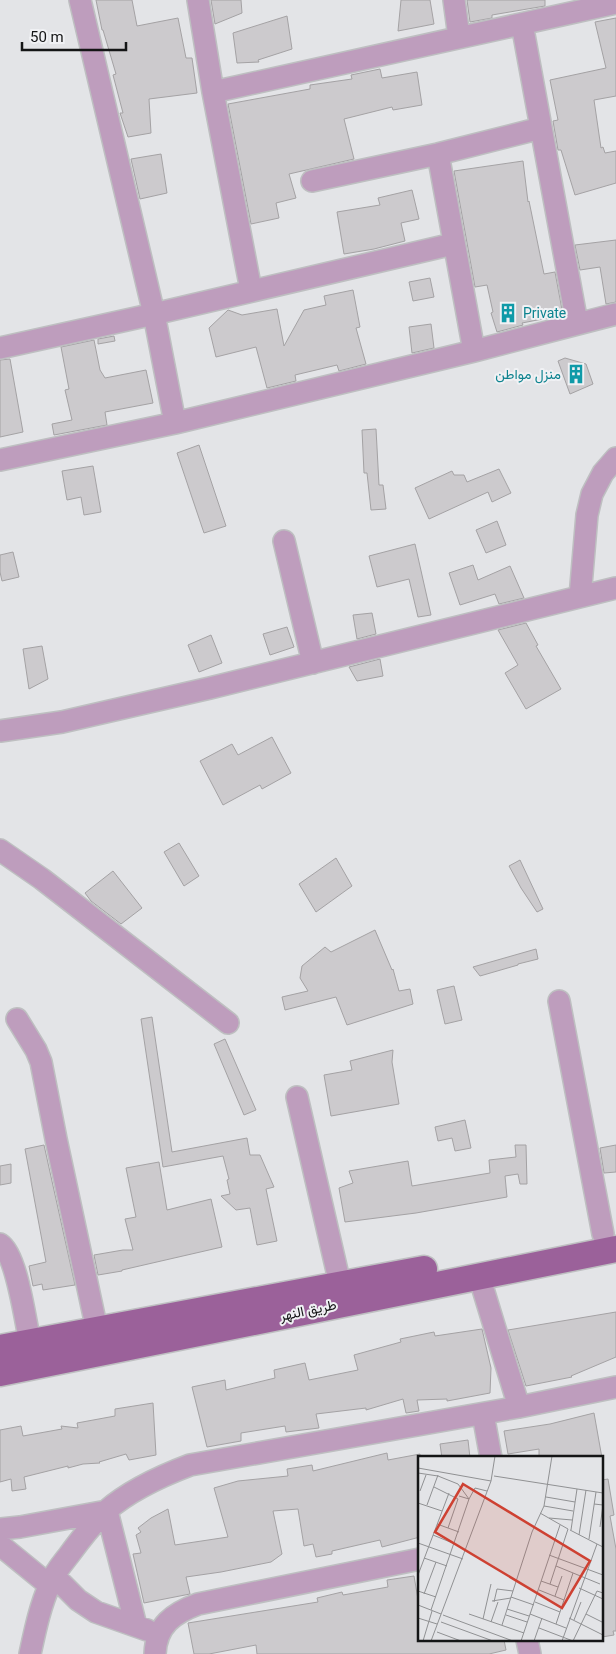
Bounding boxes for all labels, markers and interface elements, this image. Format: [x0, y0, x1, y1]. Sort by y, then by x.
scale bar [22, 20, 126, 52]
text: 50 m [30, 28, 64, 46]
building icon: Private [497, 302, 519, 324]
place label: Private [523, 305, 566, 321]
building icon: منزل مواطن [565, 363, 587, 385]
place label: منزل مواطن [495, 366, 561, 384]
street label: طريق النهر [277, 1296, 338, 1325]
inset map [418, 1456, 604, 1642]

